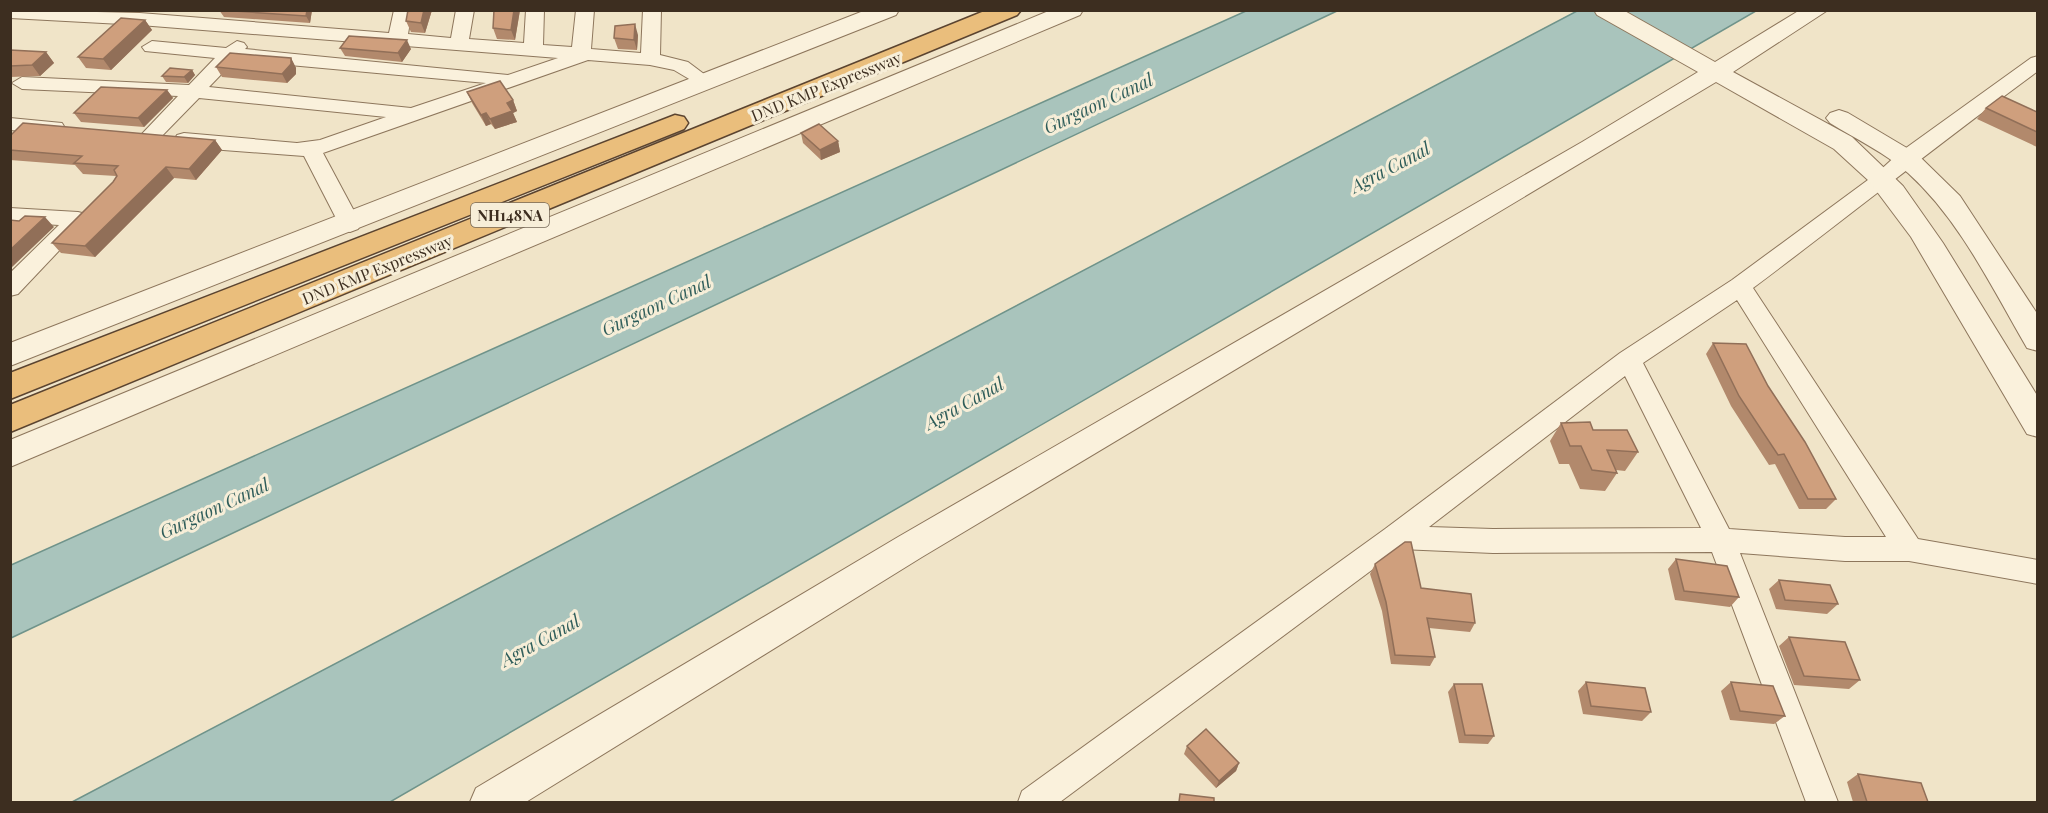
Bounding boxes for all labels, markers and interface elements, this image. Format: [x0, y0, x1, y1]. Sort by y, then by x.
street label: DND KMP Expressway [748, 46, 904, 126]
water label: Gurgaon Canal [1039, 67, 1158, 139]
water label: Agra Canal [1344, 136, 1435, 199]
road number: NH148NA [471, 203, 549, 227]
street label: DND KMP Expressway [299, 229, 455, 309]
water label: Gurgaon Canal [597, 269, 716, 341]
water label: Agra Canal [918, 371, 1009, 436]
water label: Gurgaon Canal [155, 472, 274, 544]
water label: Agra Canal [494, 608, 585, 673]

